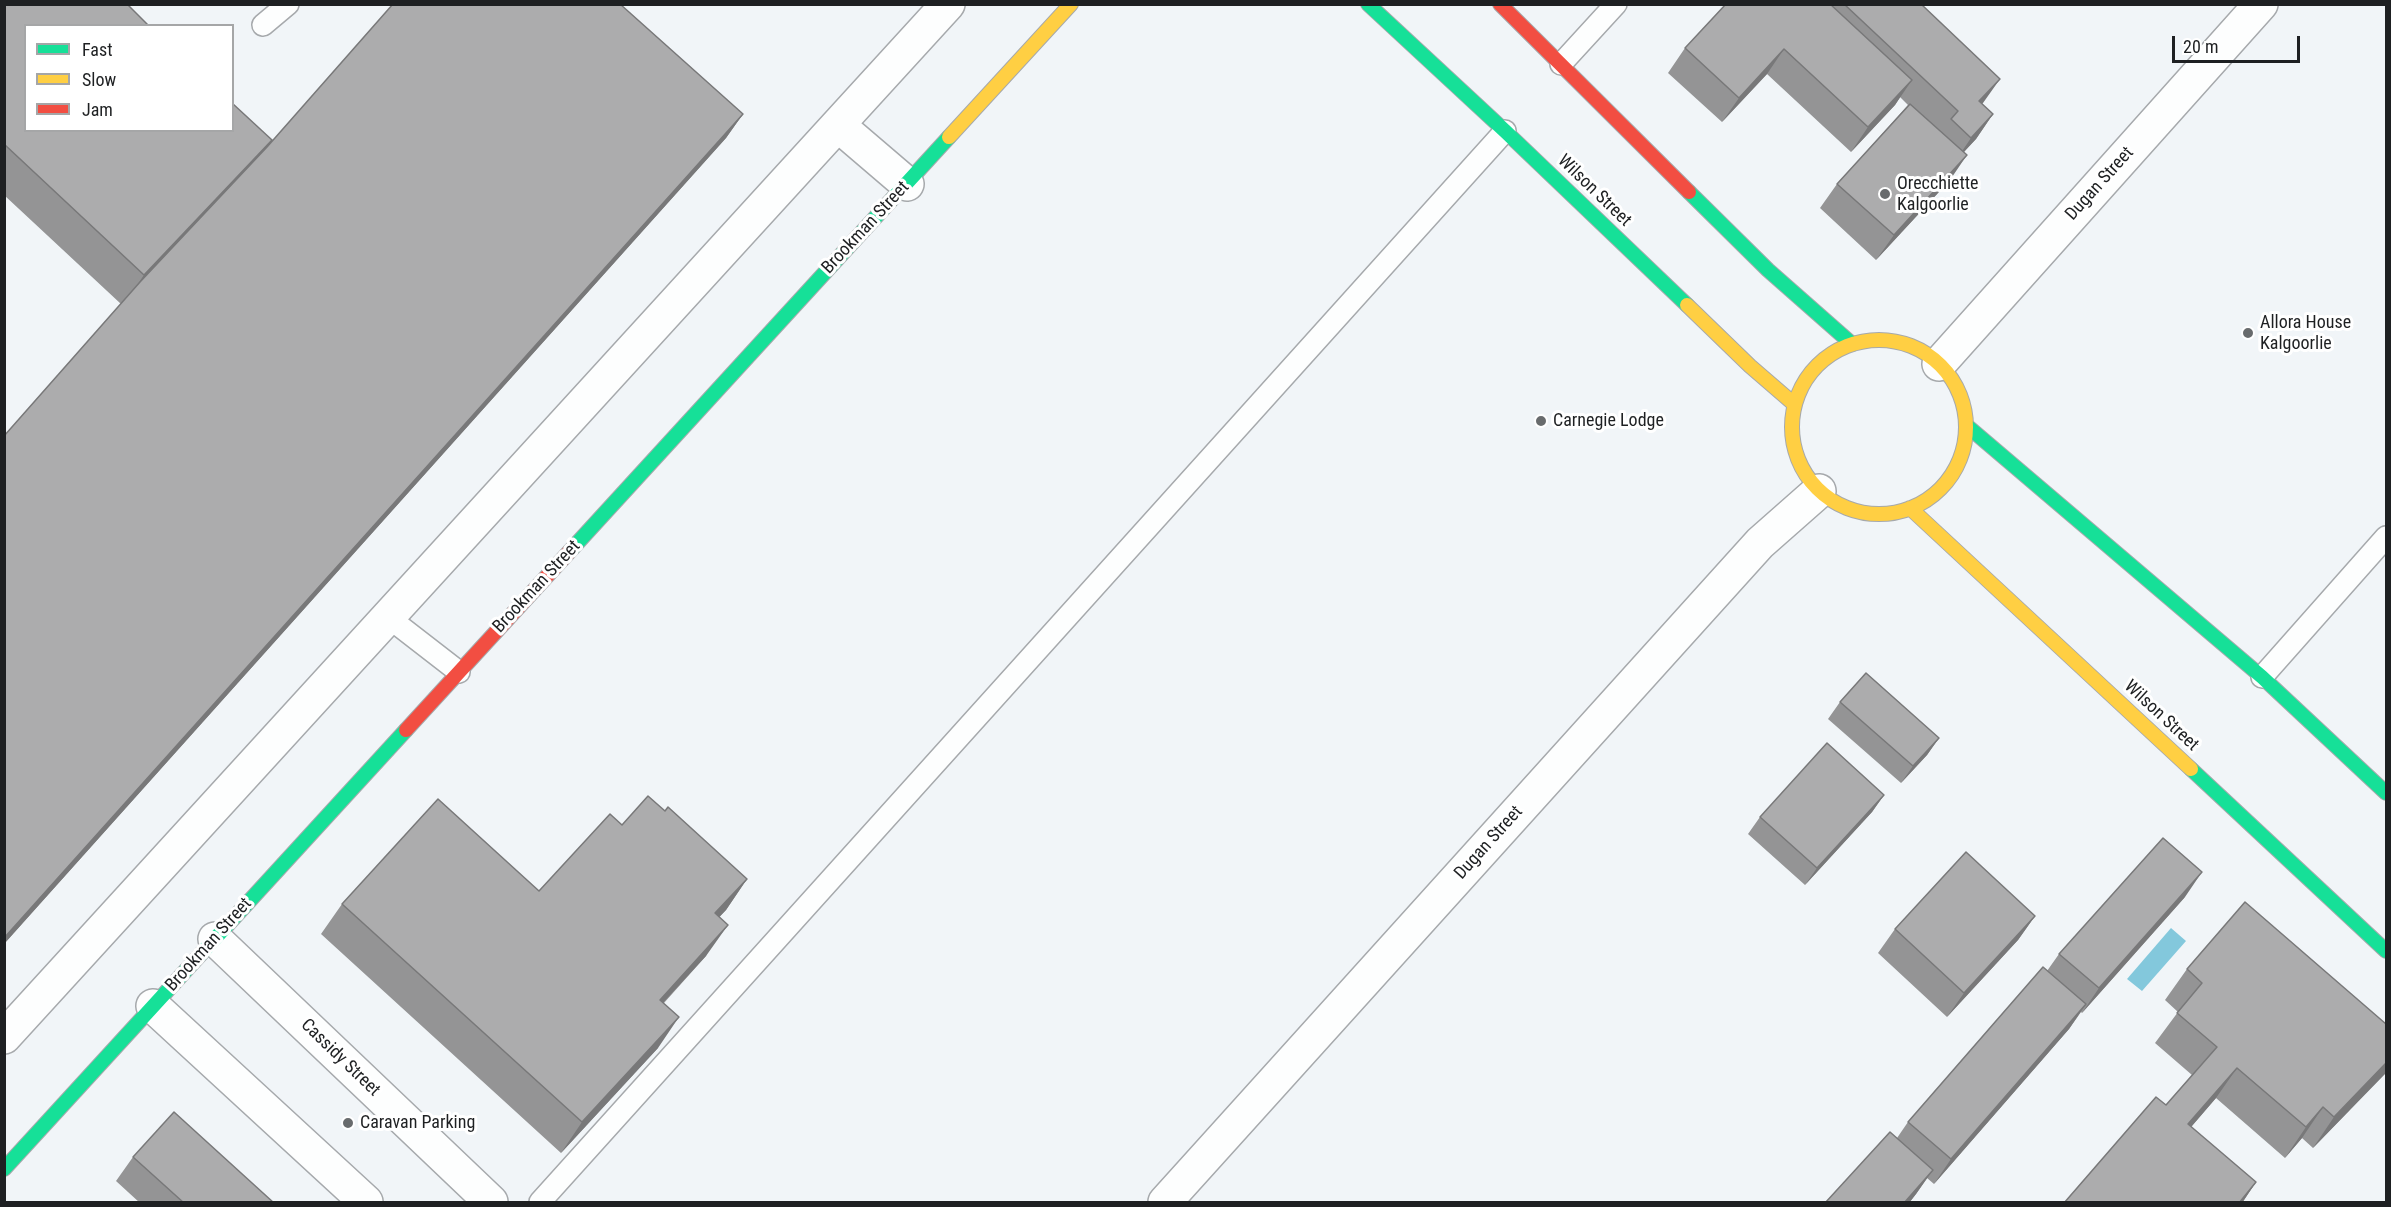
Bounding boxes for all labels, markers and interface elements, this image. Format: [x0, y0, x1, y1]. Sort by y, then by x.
legend [24, 24, 234, 132]
scale bar [2175, 24, 2302, 62]
text: 20 m [2183, 36, 2218, 57]
text: Fast [82, 39, 113, 60]
text: Slow [82, 69, 116, 90]
text: Jam [82, 99, 113, 120]
street label: Dugan Street [2061, 143, 2139, 225]
street label: Wilson Street [1553, 150, 1635, 232]
place label: Orecchiette Kalgoorlie [1897, 173, 1979, 216]
street label: Brookman Street [818, 177, 914, 279]
marker: Orecchiette Kalgoorlie [1878, 187, 1892, 201]
place label: Allora House Kalgoorlie [2260, 312, 2351, 354]
marker: Allora House Kalgoorlie [2241, 326, 2255, 340]
place label: Carnegie Lodge [1553, 410, 1664, 432]
marker: Carnegie Lodge [1534, 414, 1548, 428]
street label: Brookman Street [489, 536, 585, 638]
street label: Wilson Street [2119, 676, 2203, 756]
street label: Dugan Street [1450, 802, 1528, 884]
street label: Brookman Street [161, 894, 257, 996]
street label: Cassidy Street [296, 1015, 384, 1101]
place label: Caravan Parking [360, 1112, 475, 1134]
marker: Caravan Parking [341, 1116, 355, 1130]

